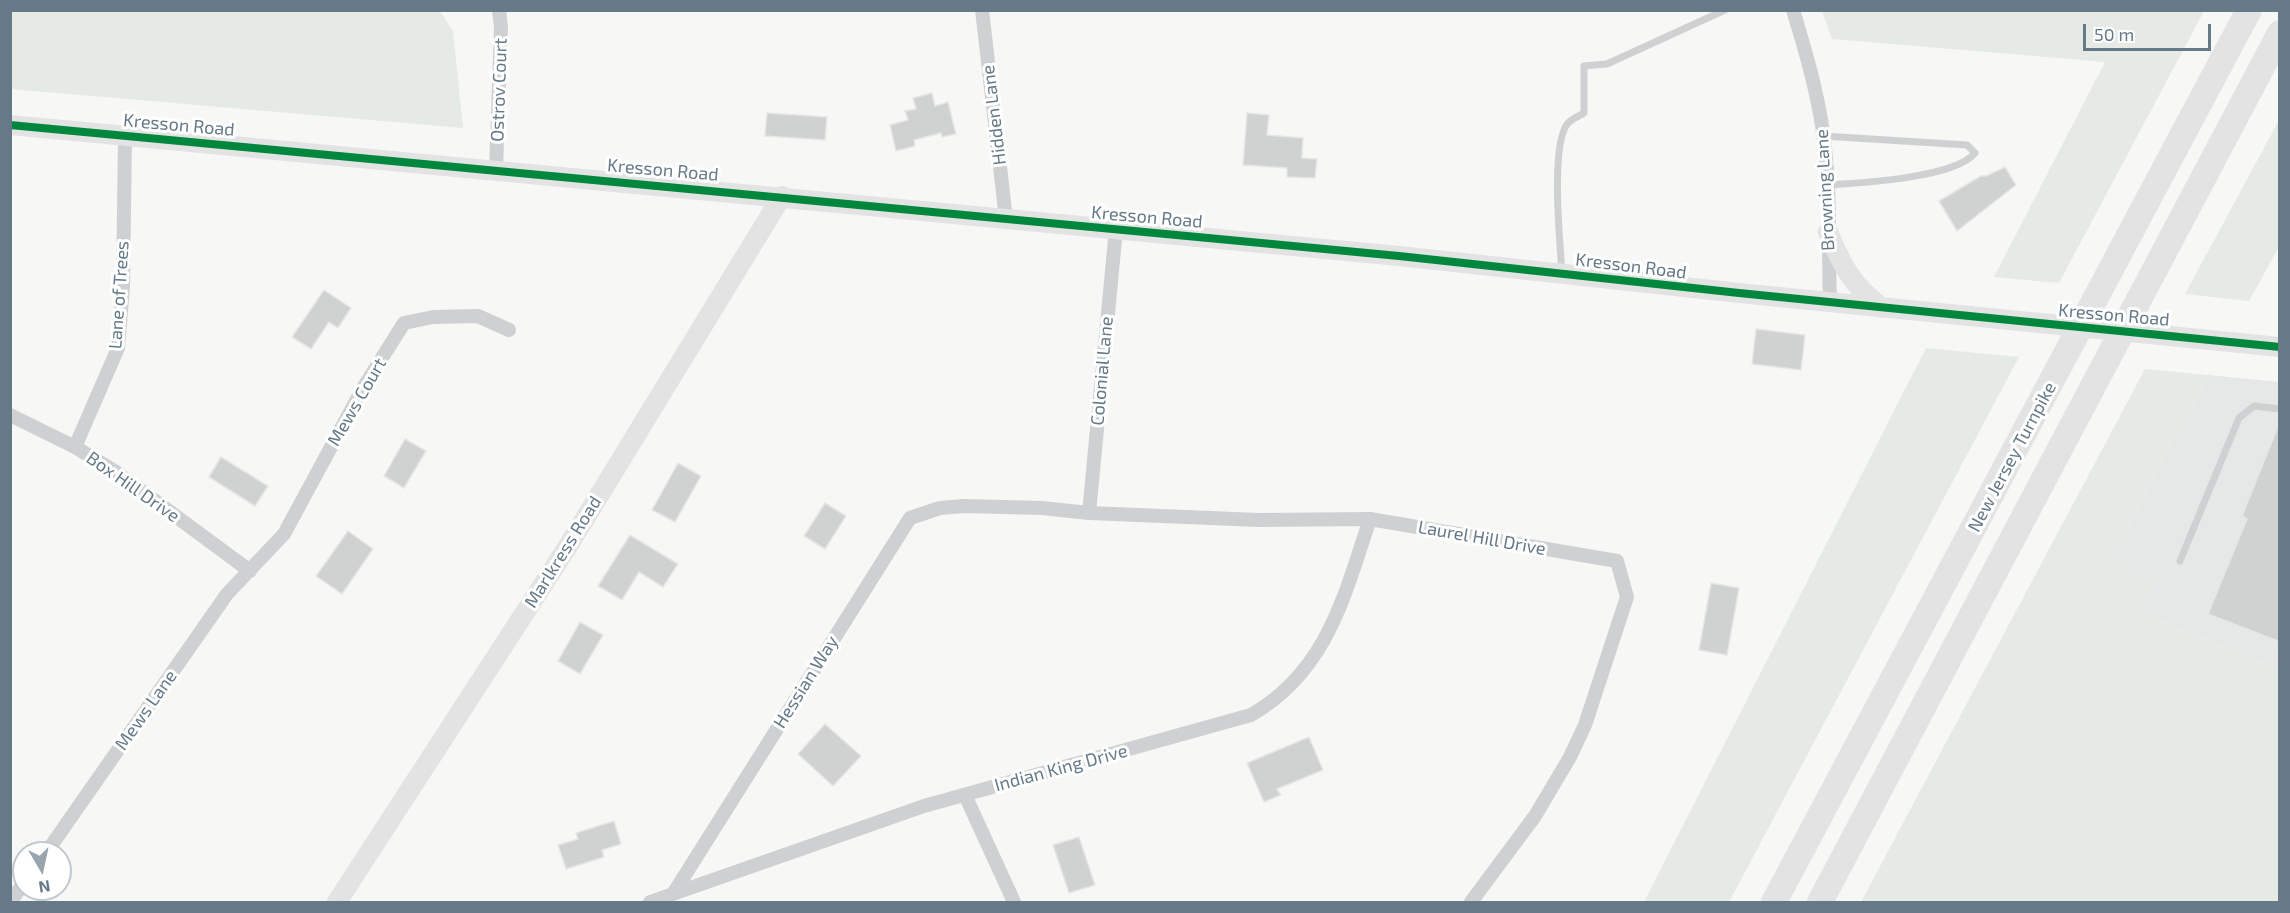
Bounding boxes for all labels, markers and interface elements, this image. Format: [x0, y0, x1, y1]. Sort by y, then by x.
scale bar [2086, 12, 2214, 50]
text: 50 m [2094, 23, 2134, 45]
street label: Ostrov Court [486, 38, 512, 142]
street label: Hidden Lane [977, 64, 1011, 166]
street label: Kresson Road [122, 109, 236, 141]
street label: Browning Lane [1811, 129, 1839, 251]
street label: Kresson Road [606, 154, 720, 186]
street label: Kresson Road [1090, 201, 1204, 233]
street label: Lane of Trees [104, 240, 134, 350]
street label: Kresson Road [1574, 248, 1688, 284]
street label: Kresson Road [2057, 299, 2171, 331]
street label: Colonial Lane [1086, 316, 1118, 426]
street label: Mews Court [323, 354, 391, 450]
street label: New Jersey Turnpike [1963, 378, 2061, 536]
street label: Box Hill Drive [82, 447, 184, 527]
street label: Marlkress Road [520, 492, 606, 612]
street label: Laurel Hill Drive [1416, 516, 1548, 560]
street label: Hessian Way [769, 632, 843, 732]
street label: Mews Lane [111, 666, 181, 754]
street label: Indian King Drive [992, 740, 1130, 796]
north arrow [12, 841, 72, 901]
text: N [37, 877, 52, 898]

